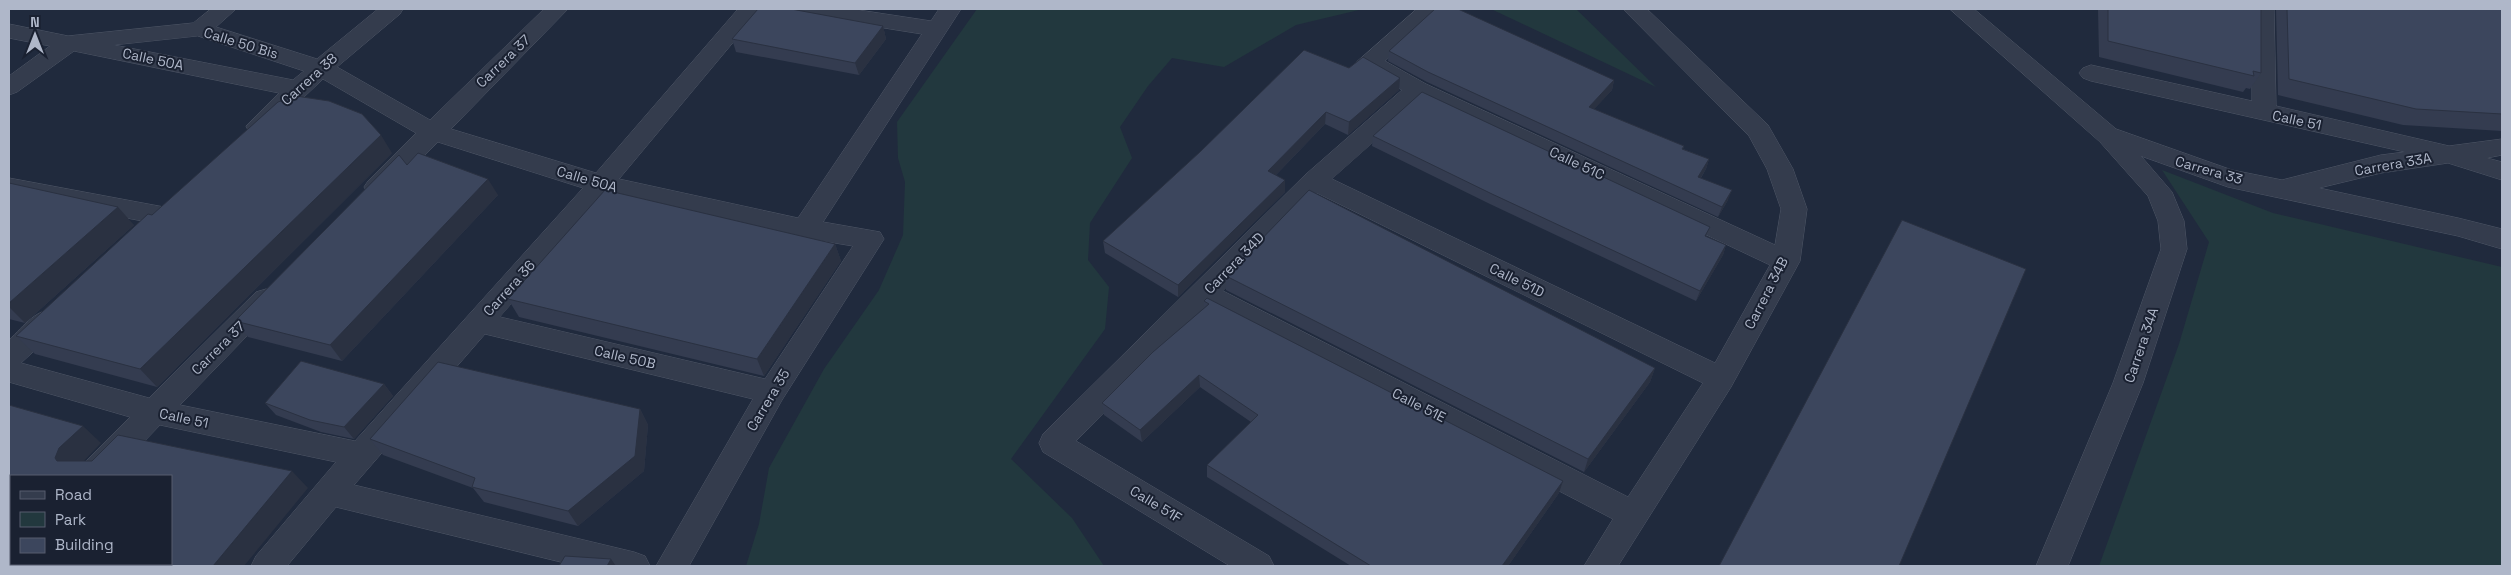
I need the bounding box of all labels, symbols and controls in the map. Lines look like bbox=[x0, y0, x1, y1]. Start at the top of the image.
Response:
north arrow bbox=[10, 10, 60, 60]
text: N bbox=[30, 13, 40, 31]
street label: Calle 50 Bis bbox=[202, 23, 280, 63]
street label: Carrera 37 bbox=[472, 31, 534, 91]
street label: Calle 50A bbox=[121, 44, 185, 74]
street label: Carrera 38 bbox=[277, 49, 341, 109]
street label: Calle 51 bbox=[2271, 106, 2323, 134]
street label: Calle 51C bbox=[1547, 142, 1607, 184]
street label: Carrera 33A bbox=[2353, 148, 2433, 180]
street label: Carrera 33 bbox=[2173, 152, 2245, 188]
street label: Calle 50A bbox=[555, 162, 619, 196]
street label: Carrera 34D bbox=[1200, 228, 1268, 298]
street label: Carrera 34B bbox=[1740, 254, 1792, 332]
street label: Carrera 36 bbox=[479, 256, 539, 320]
street label: Calle 51D bbox=[1486, 259, 1548, 301]
street label: Carrera 34A bbox=[2120, 305, 2162, 385]
street label: Carrera 37 bbox=[187, 317, 249, 379]
street label: Calle 50B bbox=[593, 341, 657, 373]
street label: Carrera 35 bbox=[742, 366, 794, 434]
street label: Calle 51E bbox=[1389, 384, 1449, 426]
street label: Calle 51 bbox=[158, 404, 210, 432]
legend bbox=[10, 475, 172, 565]
street label: Calle 51F bbox=[1127, 482, 1186, 527]
text: Road bbox=[55, 485, 92, 504]
text: Park bbox=[55, 510, 86, 529]
text: Building bbox=[55, 535, 114, 554]

